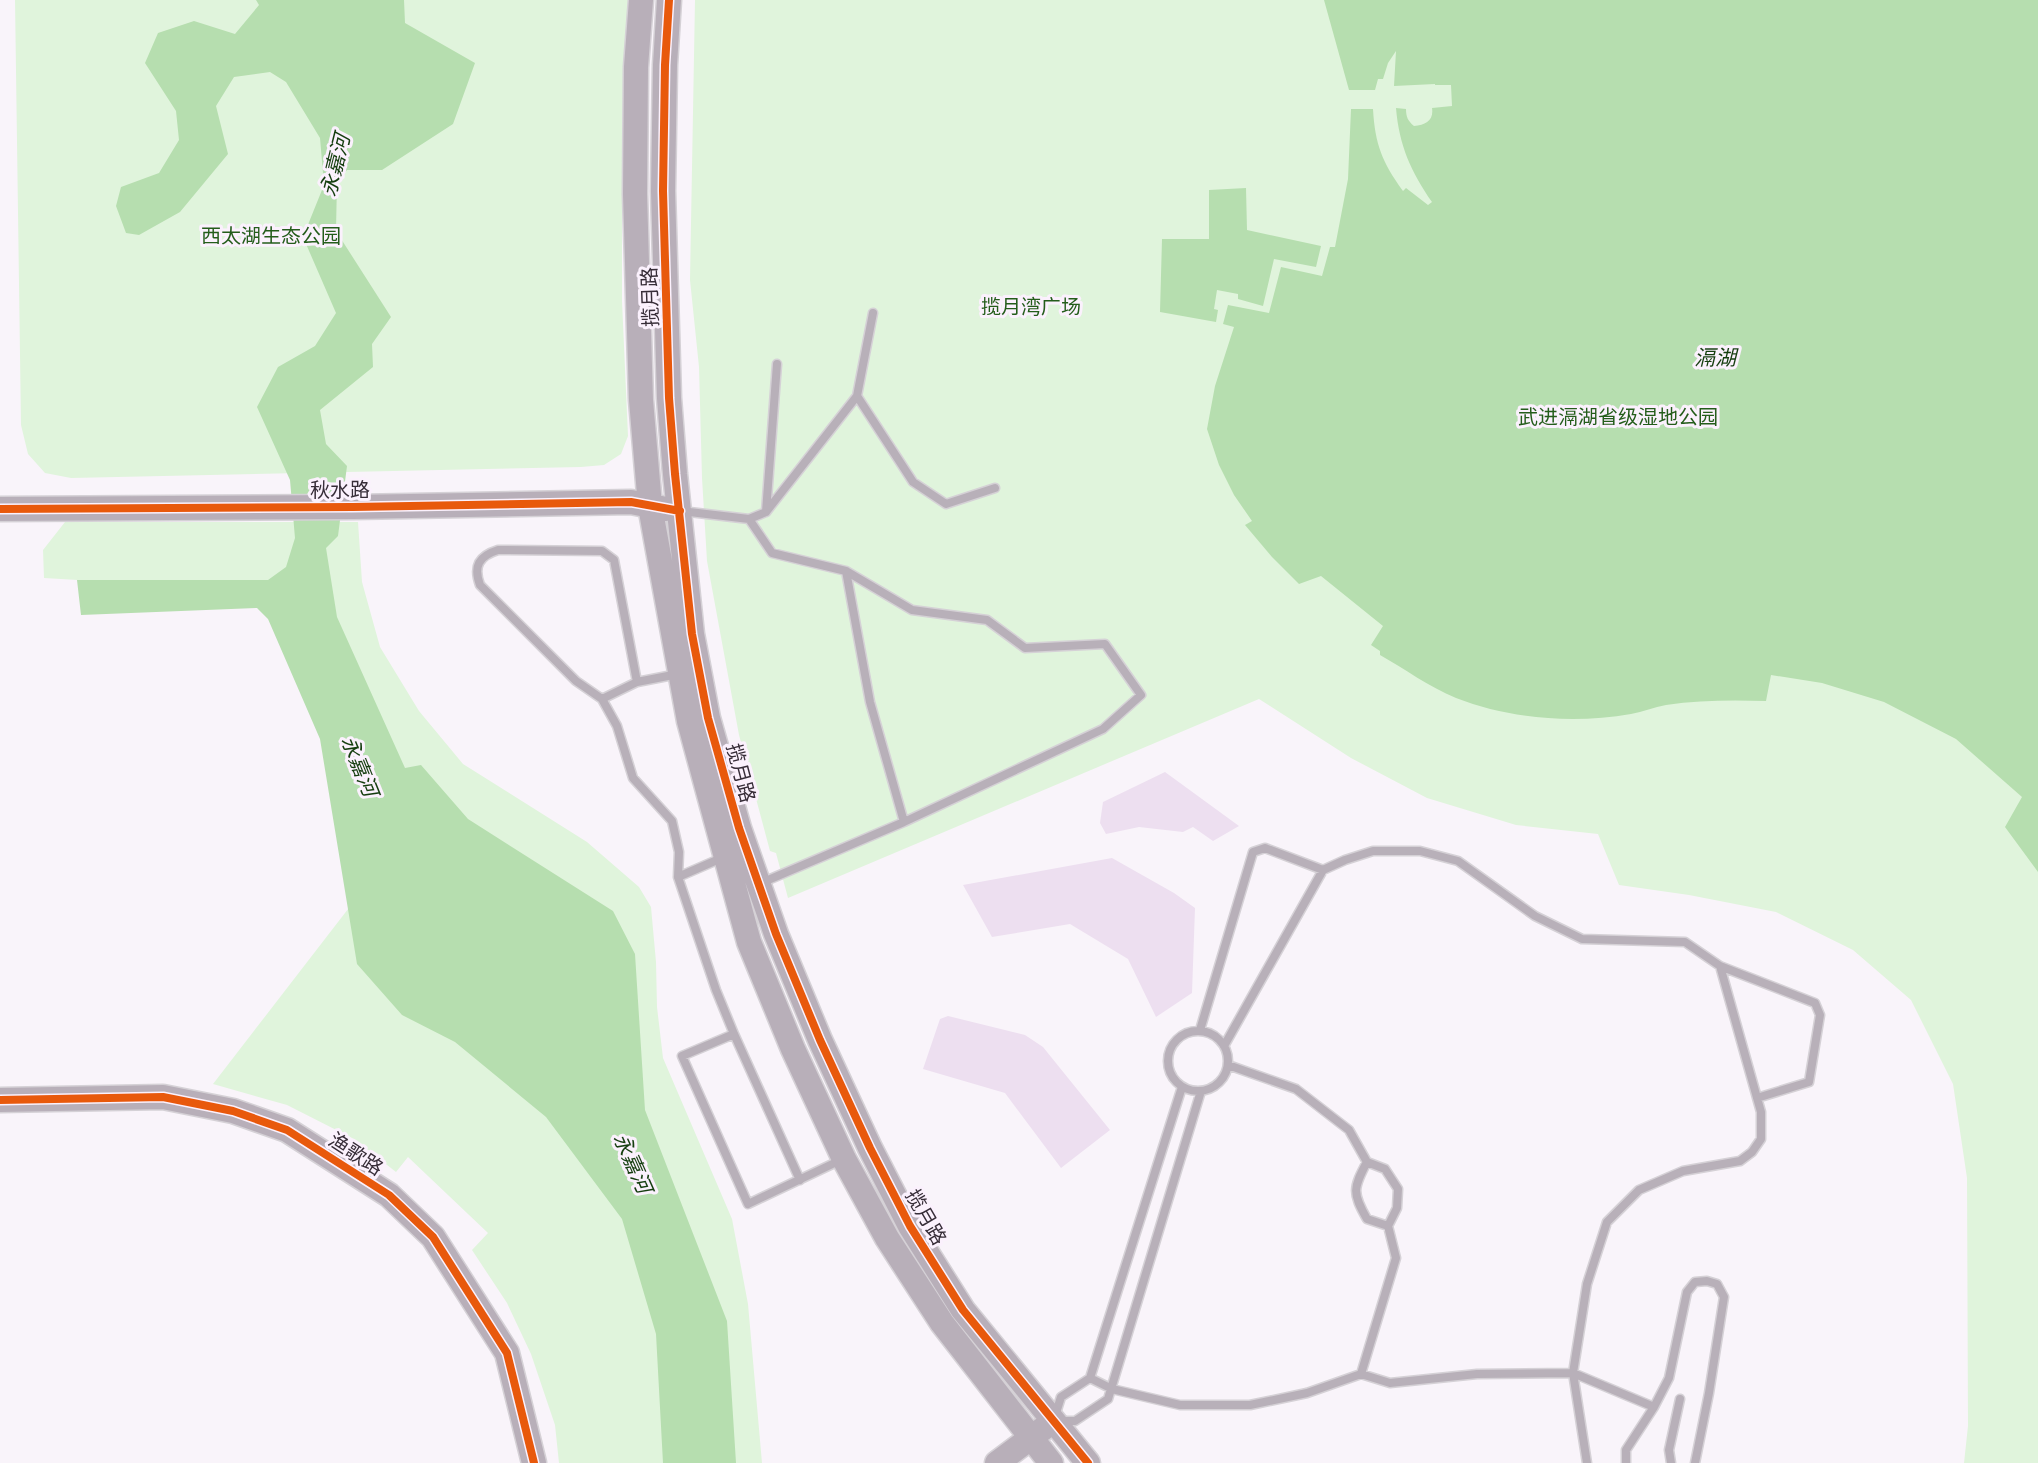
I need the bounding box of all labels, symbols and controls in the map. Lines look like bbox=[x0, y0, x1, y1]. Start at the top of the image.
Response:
water label: 永嘉河 bbox=[314, 127, 357, 199]
park label: 西太湖生态公园 bbox=[201, 223, 341, 249]
street label: 揽月路 bbox=[636, 267, 664, 327]
park label: 揽月湾广场 bbox=[981, 294, 1081, 320]
water label: 滆湖 bbox=[1694, 344, 1739, 371]
park label: 武进滆湖省级湿地公园 bbox=[1518, 404, 1718, 430]
street label: 秋水路 bbox=[310, 477, 370, 503]
water label: 永嘉河 bbox=[336, 732, 386, 804]
street label: 揽月路 bbox=[721, 741, 761, 805]
street label: 渔歌路 bbox=[324, 1127, 388, 1181]
water label: 永嘉河 bbox=[608, 1129, 660, 1201]
street label: 揽月路 bbox=[900, 1185, 952, 1249]

